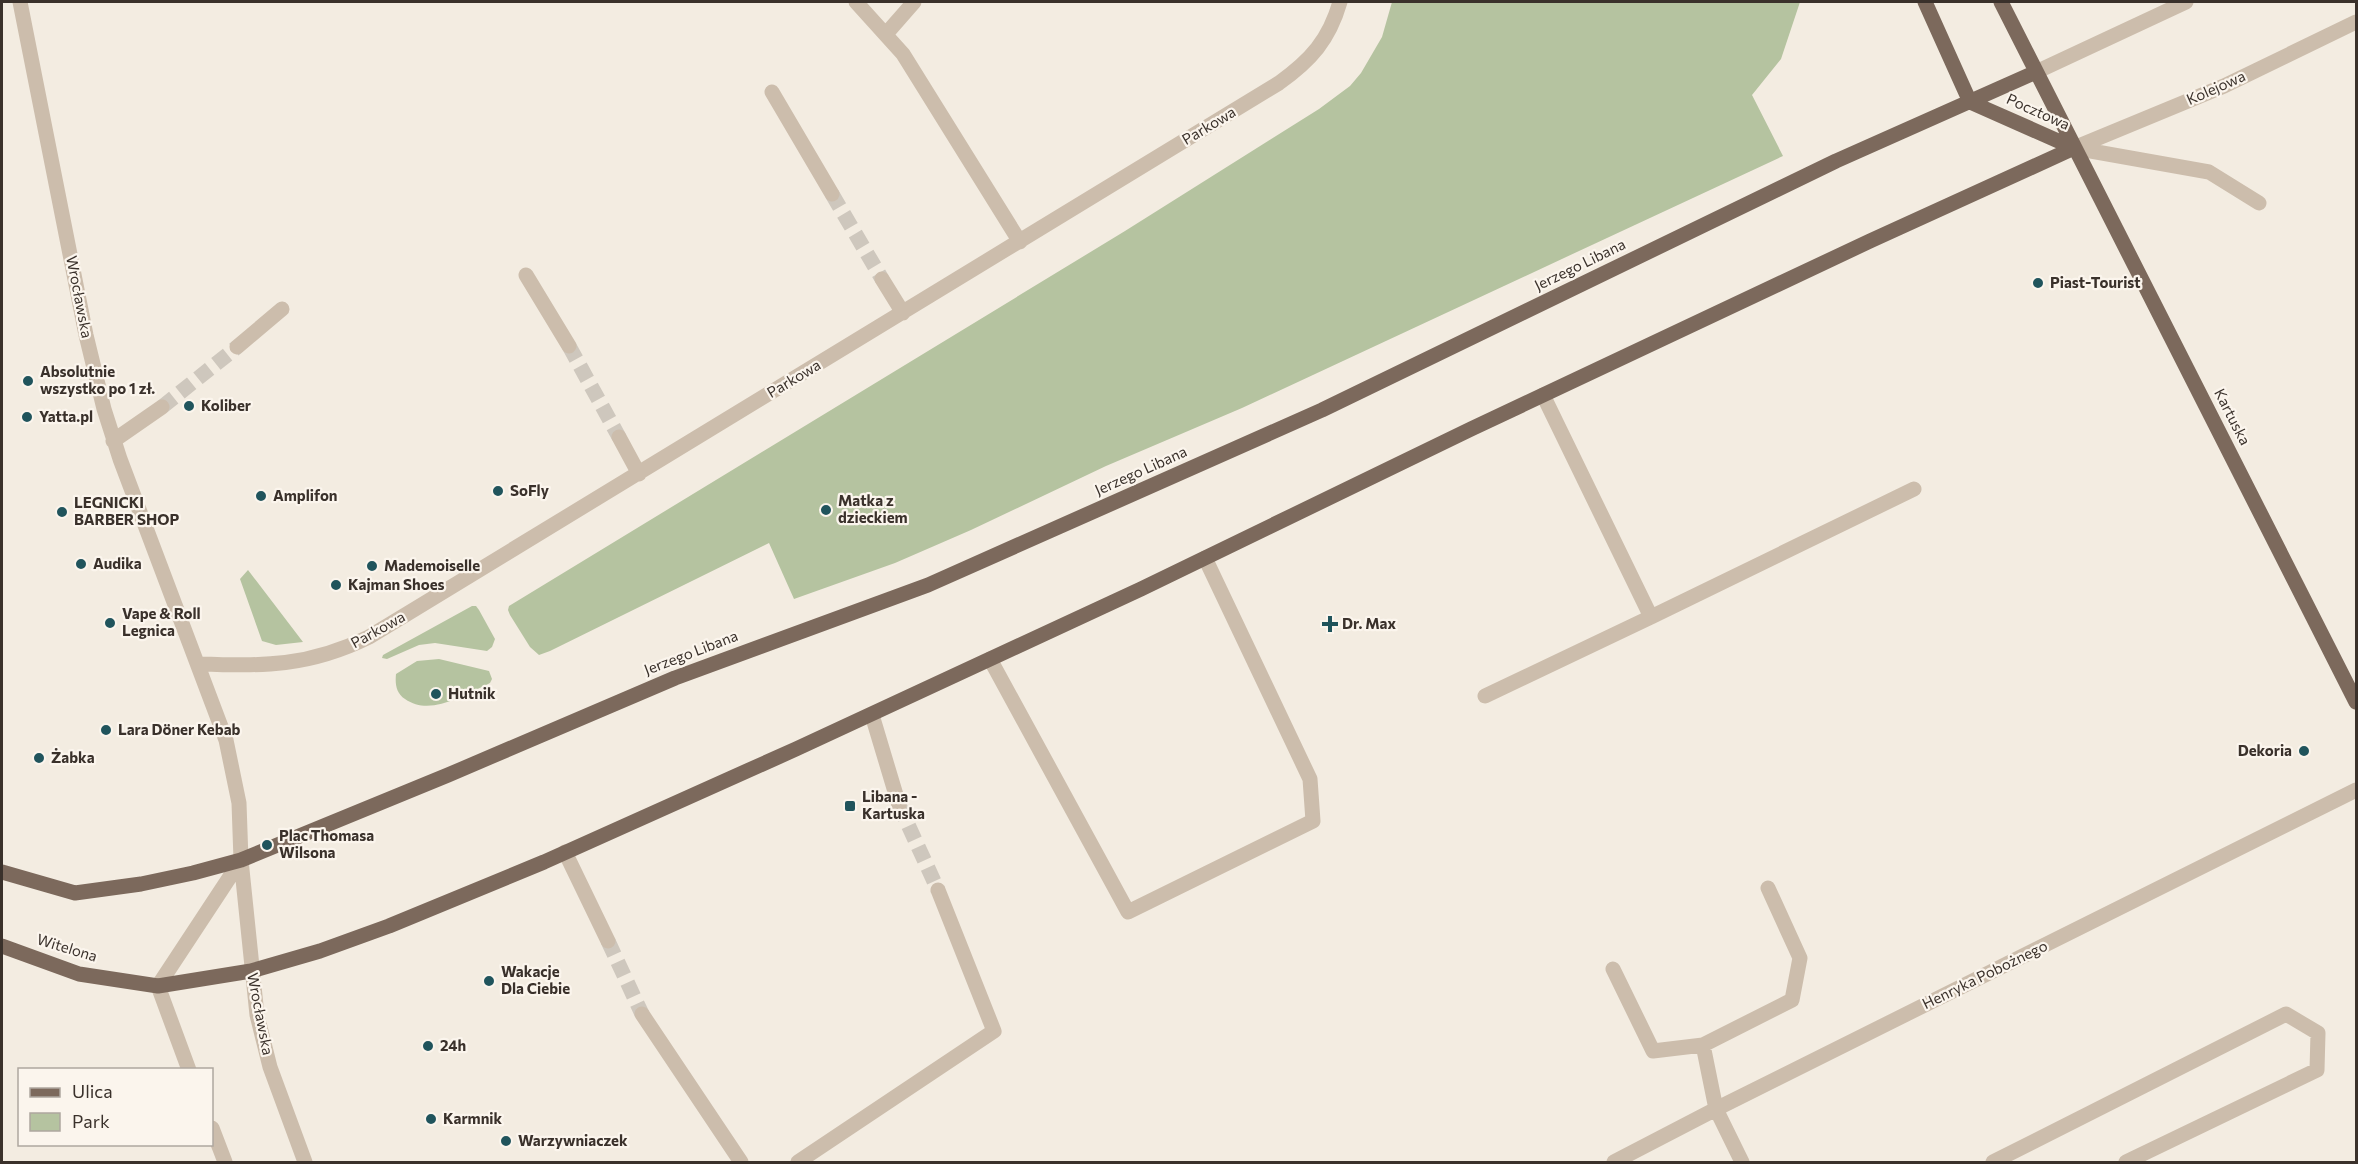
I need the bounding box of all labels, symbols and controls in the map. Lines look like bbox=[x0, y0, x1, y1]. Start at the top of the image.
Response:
street label: Kolejowa bbox=[2183, 66, 2248, 108]
street label: Pocztowa bbox=[2004, 89, 2073, 133]
street label: Parkowa bbox=[1178, 102, 1239, 148]
street label: Jerzego Libana bbox=[1531, 234, 1628, 294]
street label: Wrocławska bbox=[63, 254, 97, 340]
place label: Piast-Tourist bbox=[2050, 273, 2141, 291]
marker: Piast-Tourist bbox=[2031, 276, 2045, 290]
street label: Parkowa bbox=[763, 355, 824, 401]
place label: Absolutnie wszystko po 1 zł. bbox=[40, 362, 155, 397]
marker: Absolutnie wszystko po 1 zł. bbox=[21, 374, 35, 388]
street label: Kartuska bbox=[2211, 385, 2255, 448]
place label: Koliber bbox=[201, 396, 251, 414]
marker: Koliber bbox=[182, 399, 196, 413]
place label: Yatta.pl bbox=[39, 407, 93, 425]
marker: Yatta.pl bbox=[20, 410, 34, 424]
street label: Jerzego Libana bbox=[1092, 442, 1189, 498]
place label: SoFly bbox=[510, 481, 550, 499]
marker: SoFly bbox=[491, 484, 505, 498]
place label: Amplifon bbox=[273, 486, 338, 504]
marker: Amplifon bbox=[254, 489, 268, 503]
place label: Matka z dzieckiem bbox=[838, 491, 908, 526]
place label: LEGNICKI BARBER SHOP bbox=[74, 493, 180, 528]
marker: Matka z dzieckiem bbox=[819, 503, 833, 517]
marker: LEGNICKI BARBER SHOP bbox=[55, 505, 69, 519]
place label: Audika bbox=[93, 554, 142, 572]
place label: Mademoiselle bbox=[384, 556, 480, 574]
marker: Audika bbox=[74, 557, 88, 571]
marker: Mademoiselle bbox=[365, 559, 379, 573]
place label: Kajman Shoes bbox=[348, 575, 445, 593]
marker: Kajman Shoes bbox=[329, 578, 343, 592]
place label: Vape & Roll Legnica bbox=[122, 604, 201, 639]
street label: Parkowa bbox=[347, 607, 408, 651]
place label: Dr. Max bbox=[1342, 614, 1396, 632]
marker: Vape & Roll Legnica bbox=[103, 616, 117, 630]
marker: Dr. Max bbox=[1323, 617, 1337, 631]
street label: Jerzego Libana bbox=[641, 626, 740, 678]
place label: Hutnik bbox=[448, 684, 496, 702]
marker: Hutnik bbox=[429, 687, 443, 701]
place label: Lara Döner Kebab bbox=[118, 720, 241, 738]
marker: Lara Döner Kebab bbox=[99, 723, 113, 737]
place label: Dekoria bbox=[2238, 741, 2292, 759]
marker: Dekoria bbox=[2297, 744, 2311, 758]
place label: Żabka bbox=[51, 748, 95, 766]
marker: Żabka bbox=[32, 751, 46, 765]
place label: Libana - Kartuska bbox=[862, 787, 925, 822]
marker: Libana - Kartuska bbox=[843, 799, 857, 813]
place label: Plac Thomasa Wilsona bbox=[279, 826, 374, 861]
marker: Plac Thomasa Wilsona bbox=[260, 838, 274, 852]
street label: Witelona bbox=[35, 929, 100, 965]
street label: Henryka Pobożnego bbox=[1919, 936, 2050, 1012]
place label: Wakacje Dla Ciebie bbox=[501, 962, 570, 997]
street label: Wrocławska bbox=[244, 971, 278, 1057]
marker: Wakacje Dla Ciebie bbox=[482, 974, 496, 988]
place label: 24h bbox=[440, 1036, 466, 1054]
marker: 24h bbox=[421, 1039, 435, 1053]
legend bbox=[18, 1068, 213, 1146]
text: Ulica bbox=[72, 1080, 113, 1102]
place label: Karmnik bbox=[443, 1109, 503, 1127]
text: Park bbox=[72, 1110, 110, 1132]
marker: Karmnik bbox=[424, 1112, 438, 1126]
place label: Warzywniaczek bbox=[518, 1131, 628, 1149]
marker: Warzywniaczek bbox=[499, 1134, 513, 1148]

